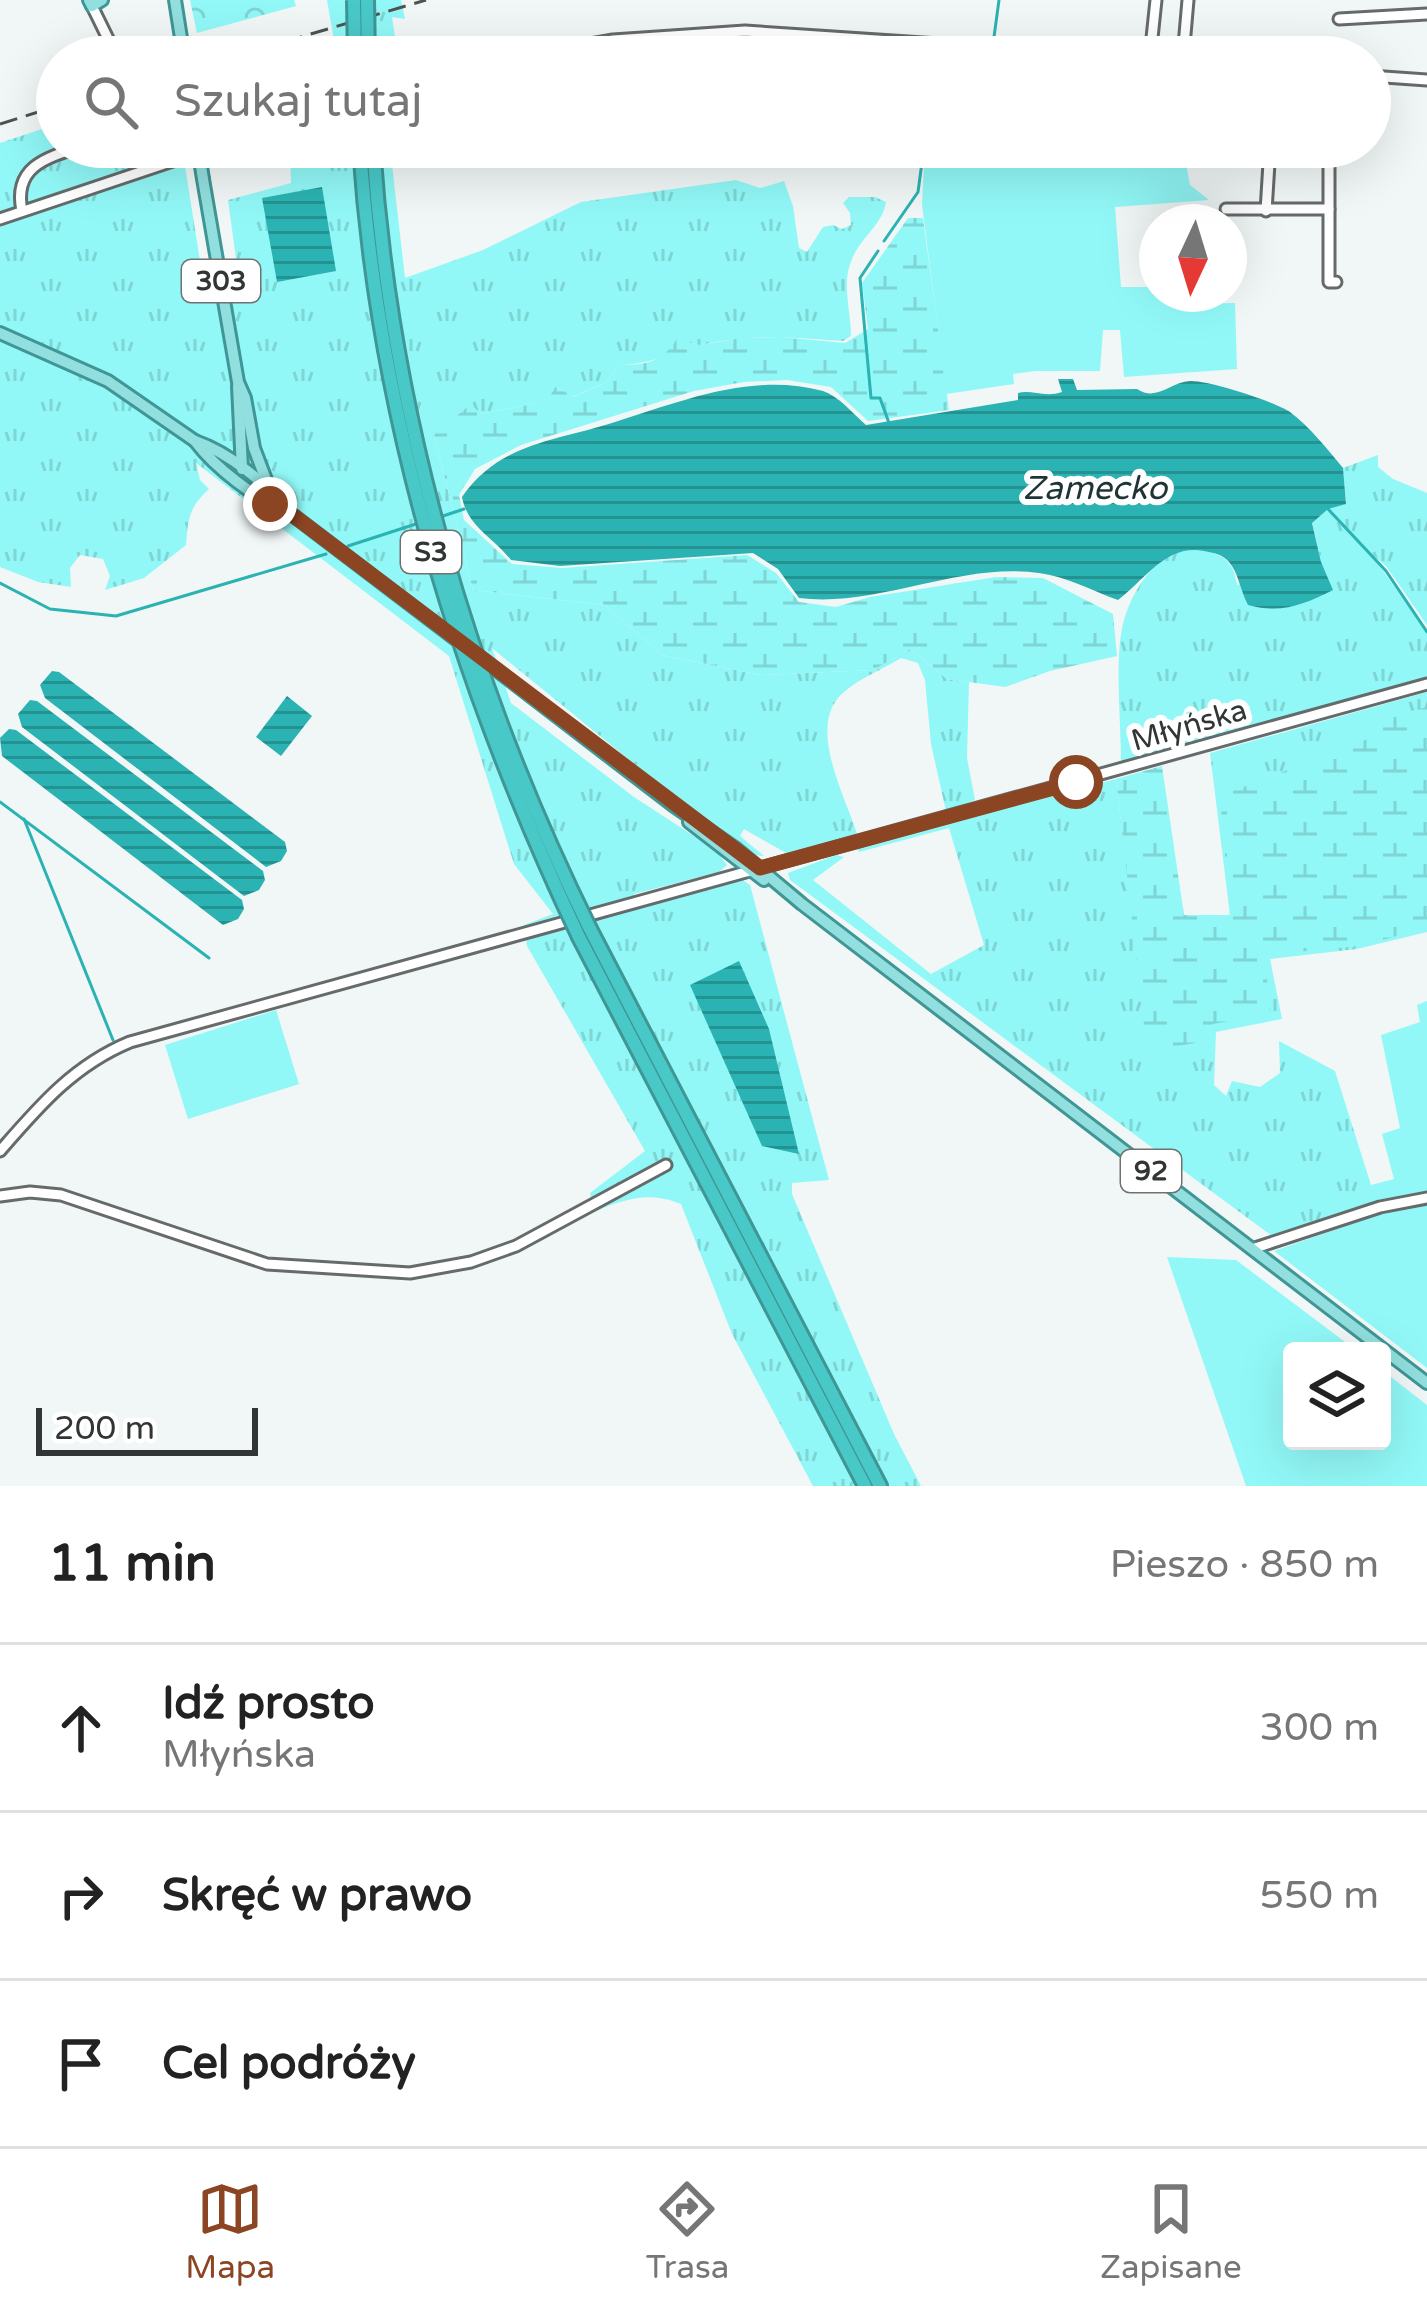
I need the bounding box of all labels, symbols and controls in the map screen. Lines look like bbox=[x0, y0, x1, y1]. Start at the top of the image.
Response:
search box bbox=[36, 36, 1391, 168]
icon: search bbox=[78, 69, 144, 135]
text: Szukaj tutaj bbox=[174, 75, 423, 129]
north arrow bbox=[1139, 204, 1247, 312]
road number: 303 bbox=[182, 260, 260, 302]
water label: Zamecko bbox=[1023, 469, 1169, 508]
route end bbox=[243, 477, 297, 531]
road number: S3 bbox=[401, 531, 461, 573]
street label: Młyńska bbox=[1127, 691, 1251, 760]
route start bbox=[1049, 755, 1103, 809]
road number: 92 bbox=[1121, 1150, 1181, 1192]
map controls bbox=[1283, 1342, 1391, 1450]
button: layers bbox=[1283, 1342, 1391, 1450]
scale bar bbox=[36, 1402, 258, 1455]
text: 200 m bbox=[54, 1409, 155, 1448]
text: 11 min bbox=[48, 1533, 216, 1595]
text: Pieszo · 850 m bbox=[1110, 1541, 1379, 1588]
text: Idź prosto bbox=[162, 1677, 375, 1731]
icon: ahead bbox=[48, 1695, 114, 1761]
text: 300 m bbox=[1260, 1704, 1379, 1751]
text: Młyńska bbox=[162, 1731, 316, 1778]
icon: right bbox=[48, 1863, 114, 1929]
text: Skręć w prawo bbox=[162, 1869, 472, 1923]
text: 550 m bbox=[1260, 1872, 1379, 1919]
icon: arrive bbox=[48, 2031, 114, 2097]
text: Cel podróży bbox=[162, 2037, 416, 2091]
tab: Mapa bbox=[185, 2176, 275, 2287]
tab: Trasa bbox=[646, 2176, 729, 2287]
tab: Zapisane bbox=[1100, 2176, 1242, 2287]

